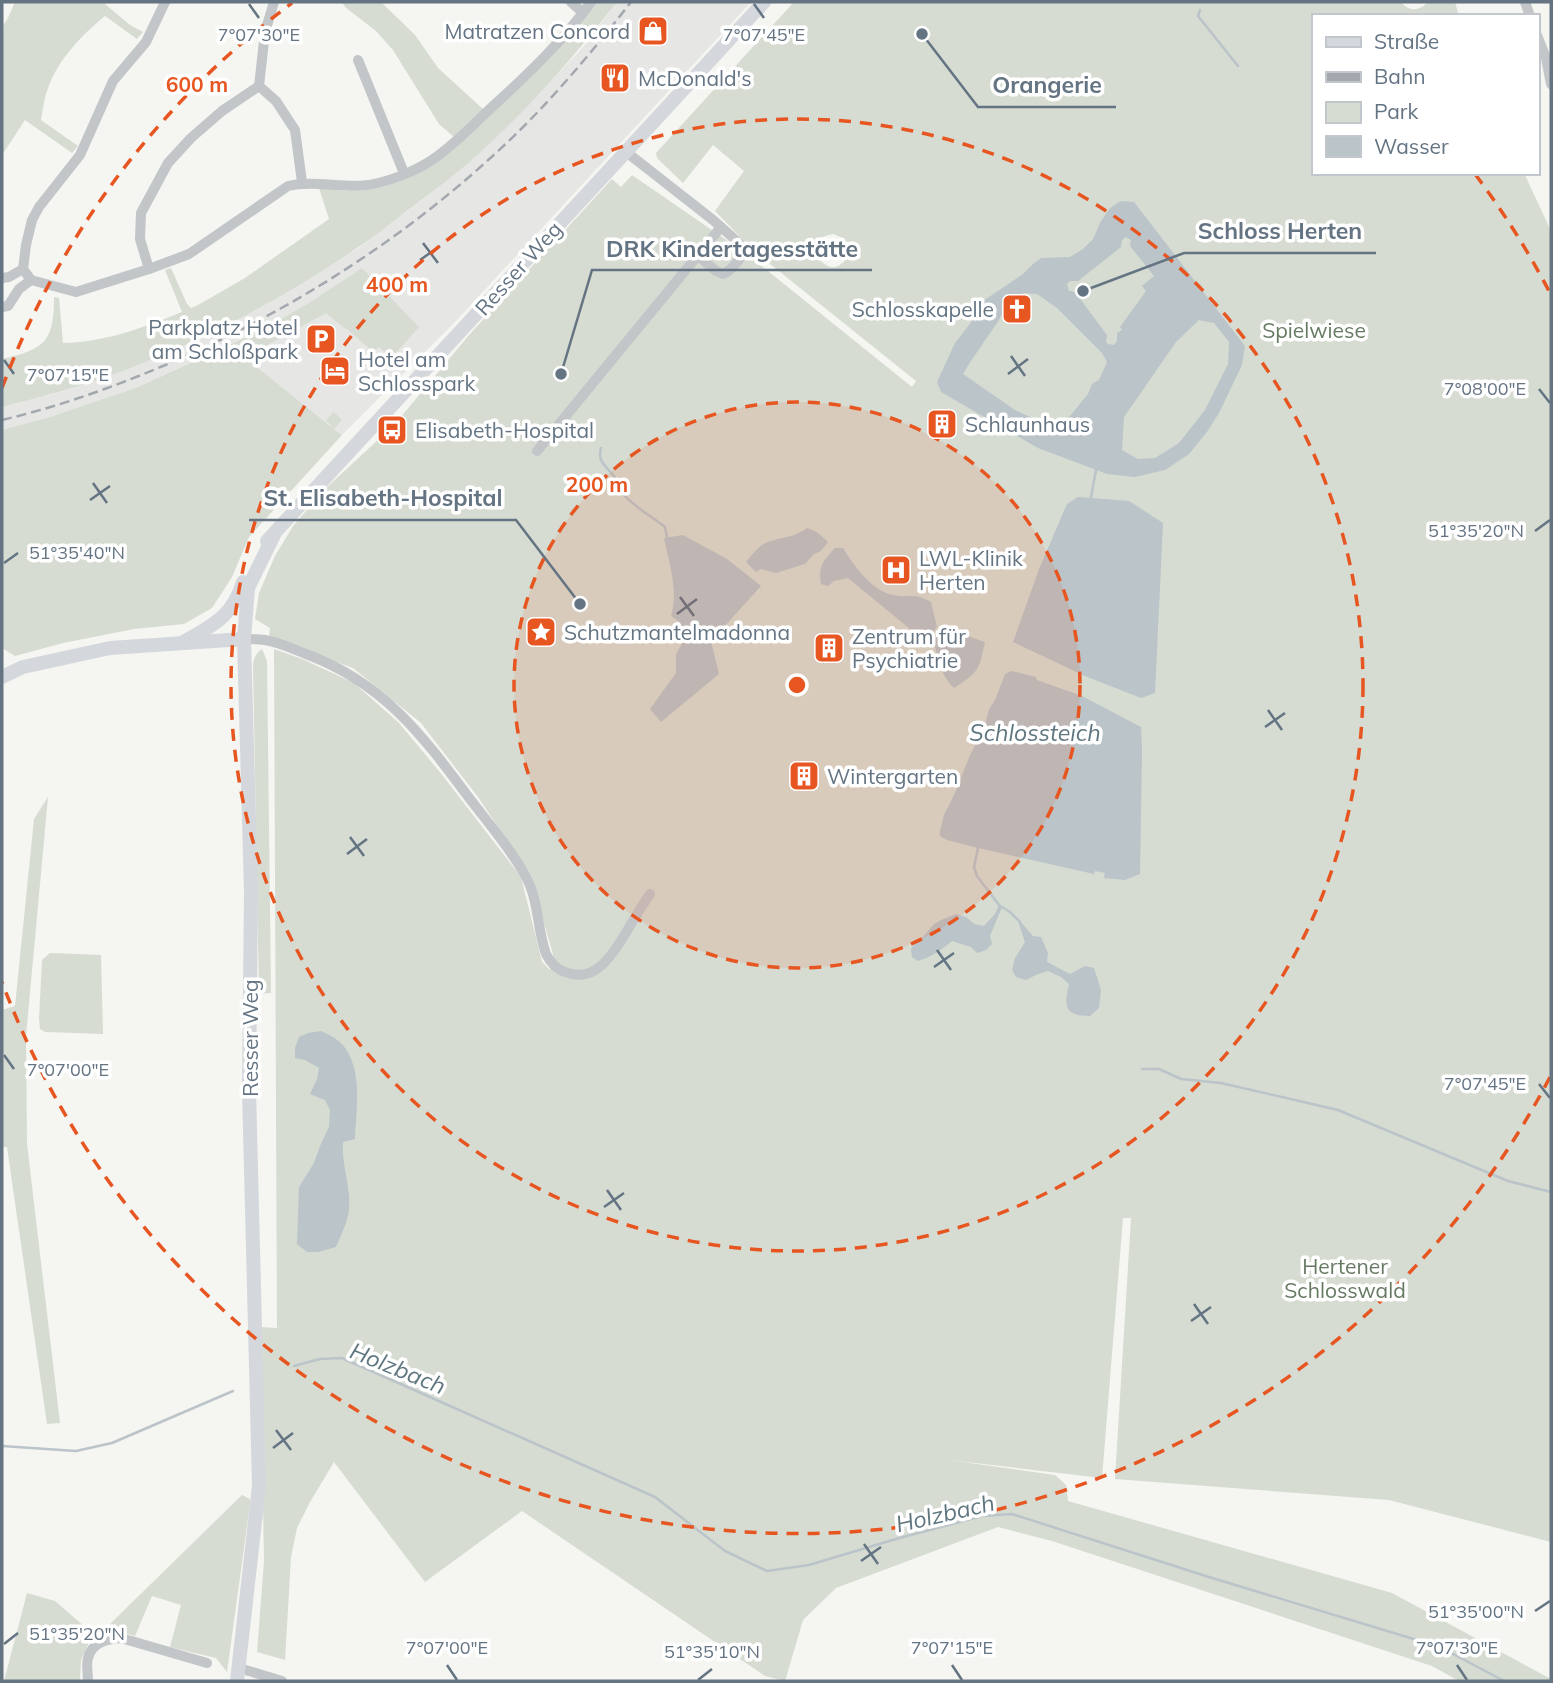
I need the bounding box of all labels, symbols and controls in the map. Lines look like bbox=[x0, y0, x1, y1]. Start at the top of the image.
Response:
shop icon: Matratzen Concord bbox=[636, 14, 670, 48]
legend bbox=[1312, 14, 1539, 175]
place label: Matratzen Concord bbox=[444, 18, 630, 44]
text: 7°07'30"E bbox=[218, 23, 300, 46]
text: 7°07'45"E bbox=[723, 23, 805, 46]
text: Straße bbox=[1374, 28, 1439, 54]
restaurant icon: McDonald's bbox=[598, 61, 632, 95]
callout: Orangerie bbox=[978, 63, 1116, 107]
text: Bahn bbox=[1374, 63, 1426, 89]
place label: McDonald's bbox=[638, 65, 752, 91]
text: Orangerie bbox=[992, 70, 1102, 99]
text: 600 m bbox=[166, 71, 228, 97]
text: Park bbox=[1374, 98, 1418, 124]
text: Wasser bbox=[1374, 133, 1449, 159]
callout: Schloss Herten bbox=[1184, 209, 1376, 253]
street label: Resser Weg bbox=[469, 216, 567, 320]
text: Schloss Herten bbox=[1198, 216, 1362, 245]
callout: DRK Kindertagesstätte bbox=[592, 226, 872, 270]
text: DRK Kindertagesstätte bbox=[606, 234, 858, 263]
text: 400 m bbox=[366, 271, 428, 297]
church icon: Schlosskapelle bbox=[1000, 292, 1034, 326]
place label: Schlosskapelle bbox=[852, 296, 994, 322]
place label: Parkplatz Hotel am Schloßpark bbox=[148, 314, 298, 364]
park label: Spielwiese bbox=[1262, 317, 1366, 343]
parking icon: Parkplatz Hotel am Schloßpark bbox=[304, 322, 338, 356]
place label: Hotel am Schlosspark bbox=[358, 346, 475, 396]
hotel icon: Hotel am Schlosspark bbox=[318, 354, 352, 388]
text: 7°07'15"E bbox=[27, 363, 109, 386]
text: 7°08'00"E bbox=[1444, 377, 1526, 400]
building icon: Schlaunhaus bbox=[925, 407, 959, 441]
place label: Schlaunhaus bbox=[965, 411, 1090, 437]
bus stop icon: Elisabeth-Hospital bbox=[375, 413, 409, 447]
place label: Elisabeth-Hospital bbox=[415, 417, 594, 443]
text: 200 m bbox=[566, 471, 628, 497]
callout: St. Elisabeth-Hospital bbox=[249, 476, 516, 520]
text: St. Elisabeth-Hospital bbox=[264, 483, 503, 512]
text: 51°35'20"N bbox=[1428, 519, 1524, 542]
text: 51°35'40"N bbox=[29, 541, 125, 564]
place label: LWL-Klinik Herten bbox=[919, 545, 1023, 595]
hospital icon: LWL-Klinik Herten bbox=[879, 553, 913, 587]
place icon: Schutzmantelmadonna bbox=[524, 615, 558, 649]
place label: Schutzmantelmadonna bbox=[564, 619, 790, 645]
place label: Zentrum für Psychiatrie bbox=[852, 623, 966, 673]
building icon: Zentrum für Psychiatrie bbox=[812, 631, 846, 665]
centre of rings bbox=[785, 673, 809, 697]
water label: Schlossteich bbox=[969, 718, 1101, 747]
building icon: Wintergarten bbox=[787, 759, 821, 793]
place label: Wintergarten bbox=[827, 763, 958, 789]
street label: Resser Weg bbox=[237, 979, 263, 1097]
text: 7°07'00"E bbox=[27, 1058, 109, 1081]
text: 7°07'45"E bbox=[1444, 1072, 1526, 1095]
park label: Hertener Schlosswald bbox=[1284, 1253, 1406, 1303]
water label: Holzbach bbox=[346, 1336, 450, 1400]
water label: Holzbach bbox=[893, 1488, 997, 1538]
text: 51°35'00"N bbox=[1428, 1600, 1524, 1623]
text: 51°35'20"N bbox=[29, 1622, 125, 1645]
text: 7°07'00"E bbox=[406, 1636, 488, 1659]
text: 7°07'15"E bbox=[911, 1636, 993, 1659]
text: 7°07'30"E bbox=[1416, 1636, 1498, 1659]
text: 51°35'10"N bbox=[664, 1640, 760, 1663]

